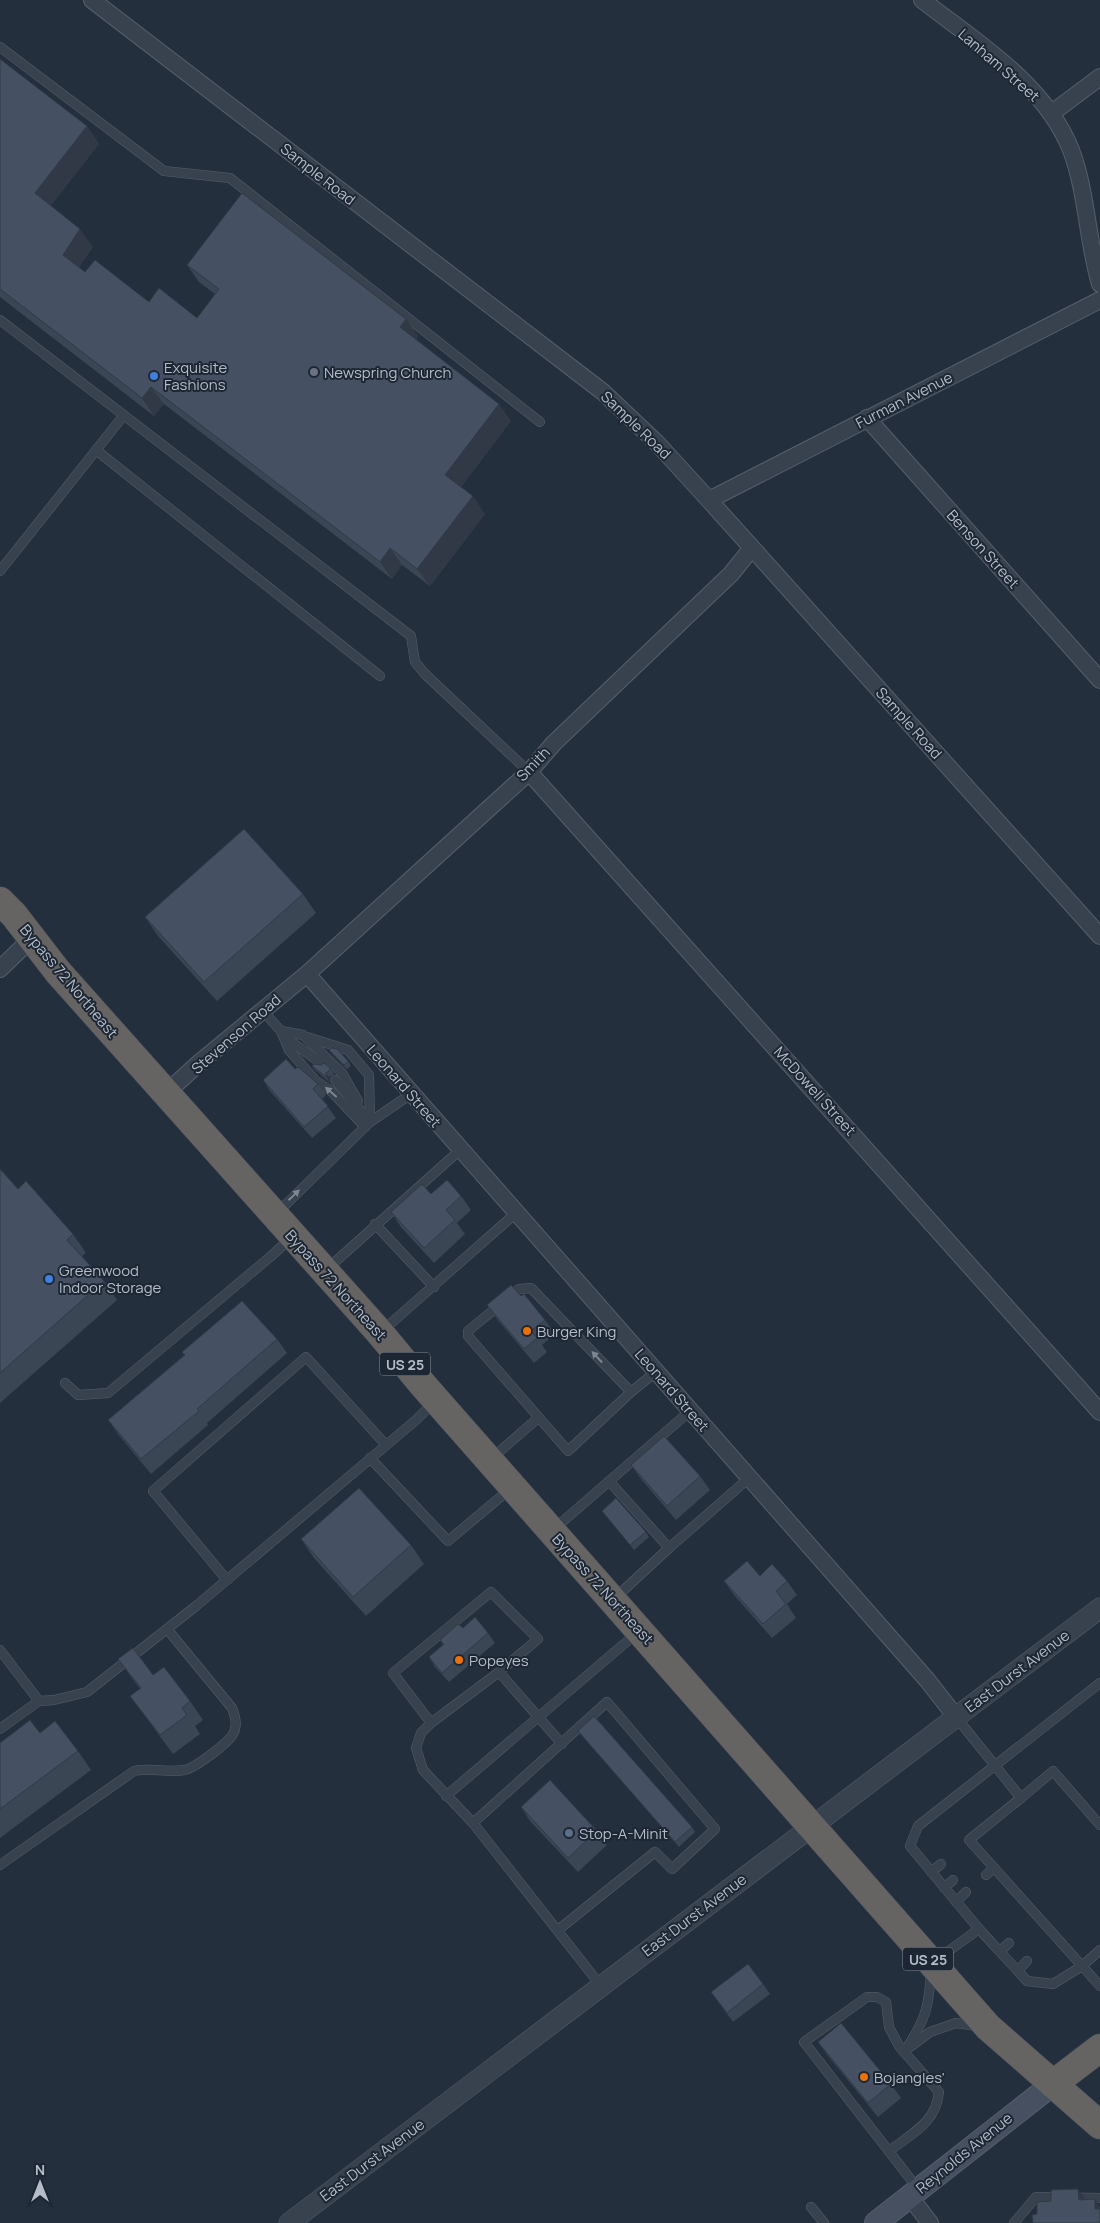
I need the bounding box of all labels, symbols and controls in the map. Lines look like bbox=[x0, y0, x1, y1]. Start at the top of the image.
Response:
street label: Lanham Street bbox=[954, 24, 1044, 106]
street label: Sample Road bbox=[276, 138, 360, 210]
place label: Exquisite Fashions bbox=[164, 357, 228, 395]
place label: Newspring Church bbox=[324, 362, 452, 383]
marker: Newspring Church bbox=[308, 366, 320, 378]
street label: Furman Avenue bbox=[852, 366, 956, 433]
marker: Exquisite Fashions bbox=[148, 370, 160, 382]
street label: Sample Road bbox=[596, 386, 676, 464]
street label: Benson Street bbox=[942, 505, 1024, 593]
street label: Sample Road bbox=[871, 683, 947, 763]
street label: Smith bbox=[511, 742, 555, 786]
street label: Bypass 72 Northeast bbox=[15, 920, 123, 1042]
street label: Stevenson Road bbox=[187, 989, 285, 1079]
street label: Leonard Street bbox=[362, 1040, 446, 1132]
street label: McDowell Street bbox=[769, 1042, 861, 1140]
one-way arrow bbox=[324, 1087, 337, 1098]
one-way arrow bbox=[288, 1189, 300, 1201]
street label: Bypass 72 Northeast bbox=[281, 1225, 391, 1345]
place label: Greenwood Indoor Storage bbox=[59, 1260, 162, 1298]
marker: Greenwood Indoor Storage bbox=[43, 1273, 55, 1285]
place label: Burger King bbox=[537, 1321, 616, 1342]
marker: Burger King bbox=[521, 1325, 533, 1337]
street label: Leonard Street bbox=[630, 1344, 714, 1436]
one-way arrow bbox=[591, 1351, 603, 1363]
road number: US 25 bbox=[380, 1352, 430, 1376]
street label: Bypass 72 Northeast bbox=[548, 1529, 658, 1649]
street label: East Durst Avenue bbox=[960, 1625, 1074, 1717]
place label: Popeyes bbox=[469, 1650, 529, 1671]
marker: Popeyes bbox=[453, 1654, 465, 1666]
place label: Stop-A-Minit bbox=[579, 1823, 668, 1844]
marker: Stop-A-Minit bbox=[563, 1827, 575, 1839]
street label: East Durst Avenue bbox=[637, 1869, 751, 1961]
road number: US 25 bbox=[903, 1948, 953, 1970]
place label: Bojangles' bbox=[874, 2067, 945, 2088]
marker: Bojangles' bbox=[858, 2071, 870, 2083]
street label: Reynolds Avenue bbox=[911, 2107, 1017, 2198]
street label: East Durst Avenue bbox=[315, 2114, 429, 2206]
north arrow bbox=[15, 2158, 65, 2208]
text: N bbox=[35, 2160, 45, 2179]

